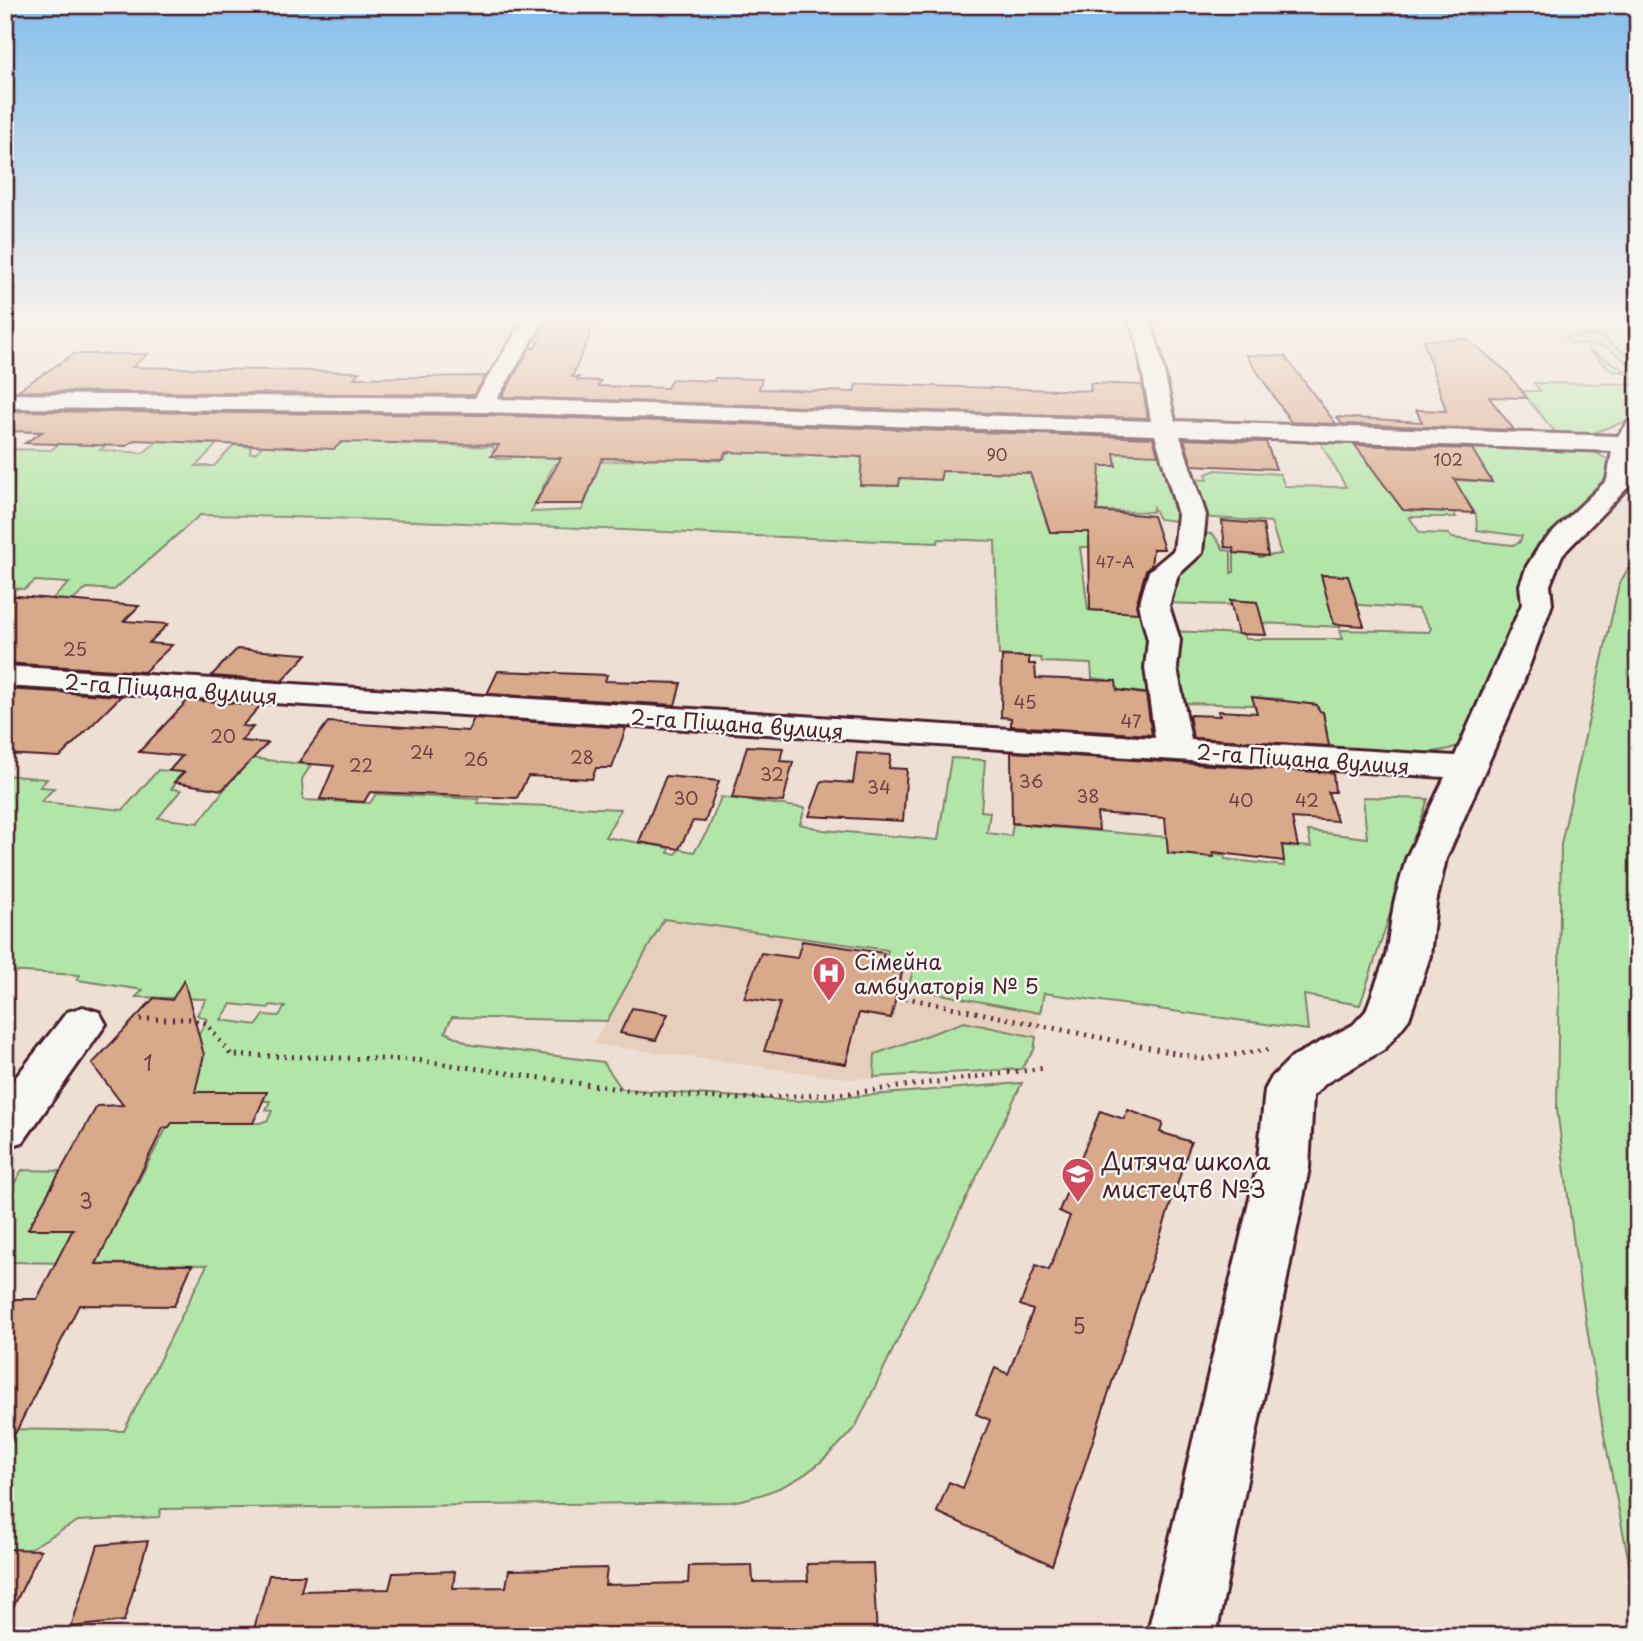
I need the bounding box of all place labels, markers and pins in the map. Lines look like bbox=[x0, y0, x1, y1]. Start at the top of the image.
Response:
place label: Сімейна амбулаторія № 5 bbox=[854, 945, 1039, 1001]
hospital icon: Сімейна амбулаторія № 5 bbox=[810, 954, 848, 1003]
place label: Дитяча школа мистецтв №3 bbox=[1101, 1142, 1270, 1206]
school or university icon: Дитяча школа мистецтв №3 bbox=[1059, 1155, 1097, 1204]

